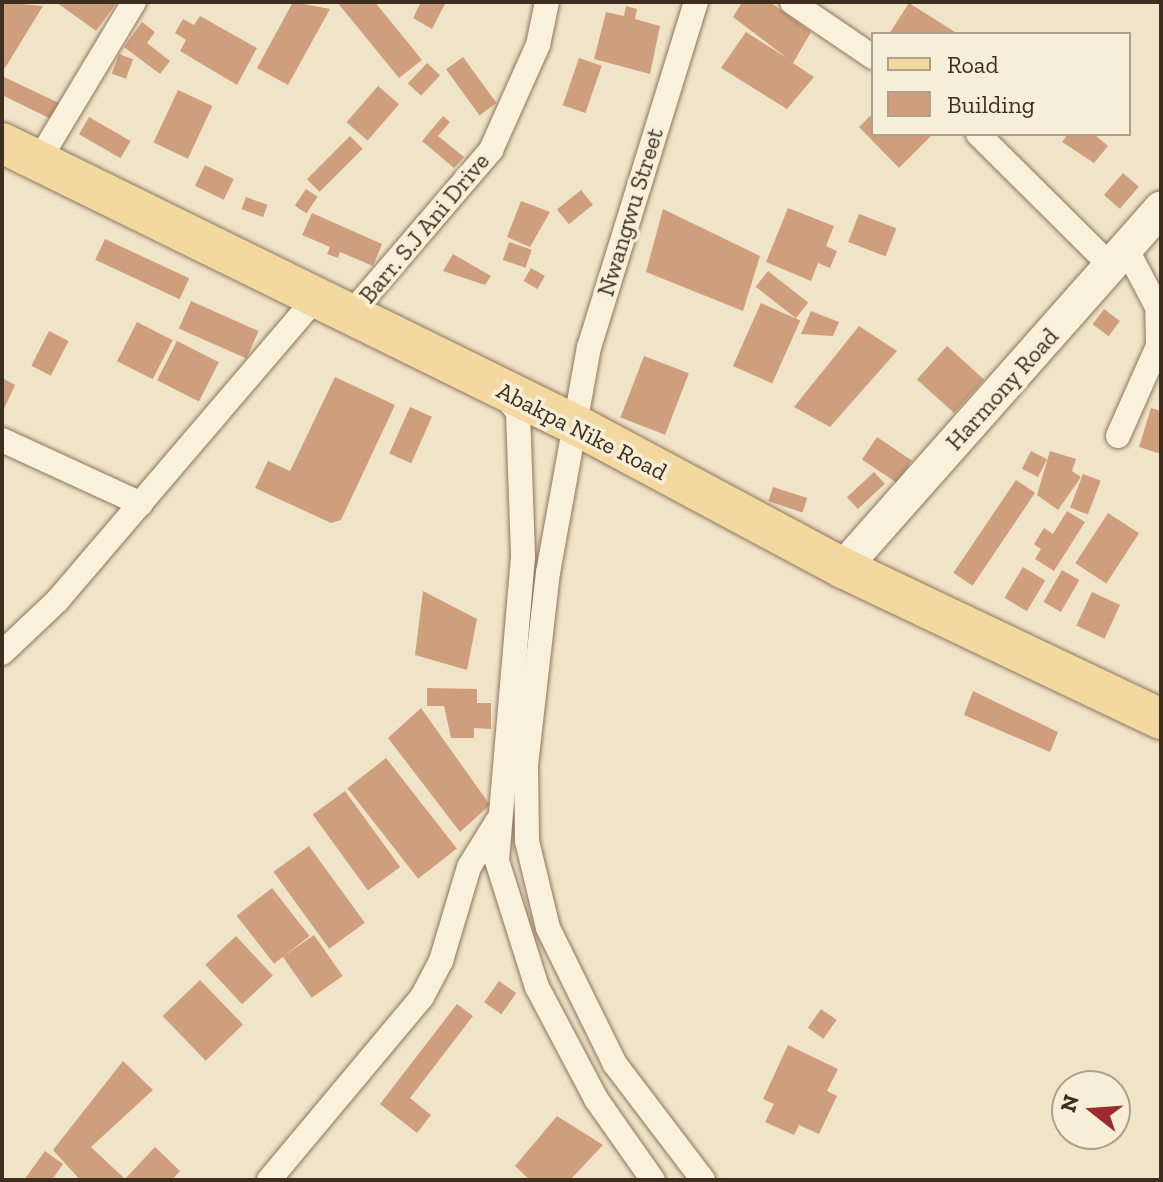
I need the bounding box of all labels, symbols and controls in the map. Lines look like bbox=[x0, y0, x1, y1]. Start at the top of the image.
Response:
legend bbox=[871, 32, 1131, 136]
text: Road bbox=[947, 50, 999, 79]
text: Building bbox=[947, 90, 1035, 119]
street label: Nwangwu Street bbox=[591, 124, 669, 300]
street label: Barr. S.J Ani Drive bbox=[353, 147, 495, 309]
street label: Harmony Road bbox=[939, 322, 1065, 456]
street label: Abakpa Nike Road bbox=[492, 376, 672, 486]
north arrow bbox=[1051, 1070, 1131, 1150]
text: N bbox=[1054, 1091, 1085, 1115]

